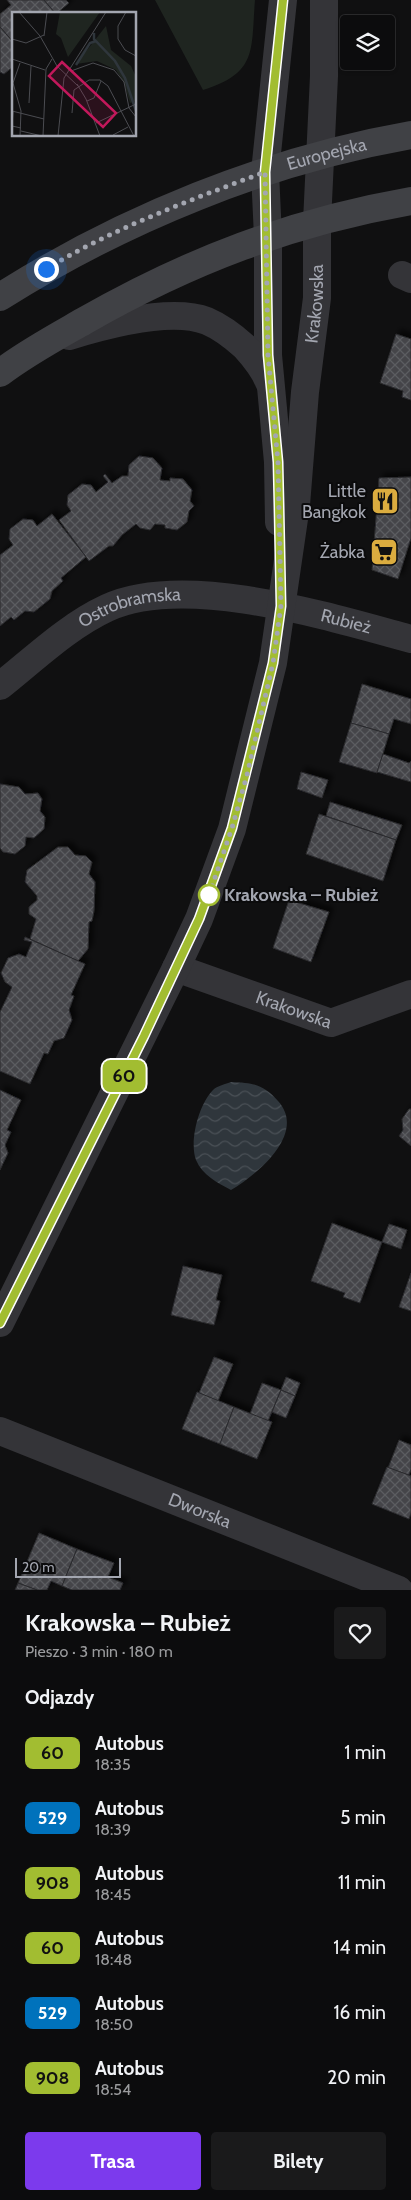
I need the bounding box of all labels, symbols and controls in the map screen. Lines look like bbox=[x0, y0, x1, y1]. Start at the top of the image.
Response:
inset map bbox=[12, 12, 136, 136]
map controls bbox=[340, 15, 395, 70]
button: layers bbox=[340, 15, 395, 70]
street label: Europejska bbox=[284, 133, 369, 175]
your location bbox=[34, 257, 59, 282]
street label: Krakowska bbox=[300, 264, 328, 345]
place label: Little Bangkok bbox=[302, 480, 367, 523]
restaurant icon: Little Bangkok bbox=[370, 486, 400, 516]
supermarket icon: Żabka bbox=[369, 537, 399, 567]
place label: Żabka bbox=[320, 541, 365, 563]
street label: Ostrobramska bbox=[74, 583, 181, 632]
street label: Rubież bbox=[318, 604, 374, 639]
marker: Krakowska – Rubież bbox=[198, 884, 220, 906]
place label: Krakowska – Rubież bbox=[224, 884, 379, 906]
street label: Krakowska bbox=[253, 986, 335, 1034]
line badge: 60 bbox=[102, 1060, 146, 1092]
text: 60 bbox=[113, 1065, 135, 1087]
street label: Dworska bbox=[165, 1488, 235, 1533]
scale bar bbox=[15, 1555, 121, 1578]
text: 20 m bbox=[22, 1558, 55, 1576]
button: heart bbox=[334, 1607, 386, 1659]
text: Krakowska – Rubież bbox=[25, 1608, 231, 1637]
text: Pieszo · 3 min · 180 m bbox=[25, 1642, 173, 1661]
text: Odjazdy bbox=[25, 1686, 94, 1709]
text: Autobus bbox=[95, 1732, 164, 1755]
text: 1 min bbox=[344, 1741, 386, 1764]
text: 60 bbox=[41, 1742, 64, 1764]
text: 18:35 bbox=[95, 1755, 131, 1774]
text: Autobus bbox=[95, 1797, 164, 1820]
text: 5 min bbox=[340, 1806, 386, 1829]
text: 529 bbox=[38, 1807, 67, 1829]
text: 18:39 bbox=[95, 1820, 131, 1839]
text: Autobus bbox=[95, 1862, 164, 1885]
text: 11 min bbox=[338, 1871, 386, 1894]
text: 908 bbox=[36, 1872, 69, 1894]
text: 18:45 bbox=[95, 1885, 131, 1904]
text: Autobus bbox=[95, 1927, 164, 1950]
text: 14 min bbox=[333, 1936, 386, 1959]
text: 60 bbox=[41, 1937, 64, 1959]
text: 18:48 bbox=[95, 1950, 132, 1969]
text: Autobus bbox=[95, 1992, 164, 2015]
text: 16 min bbox=[333, 2001, 386, 2024]
text: 529 bbox=[38, 2002, 67, 2024]
text: 18:50 bbox=[95, 2015, 133, 2034]
text: Autobus bbox=[95, 2057, 164, 2080]
text: 20 min bbox=[327, 2066, 386, 2089]
text: 908 bbox=[36, 2067, 69, 2089]
text: 18:54 bbox=[95, 2080, 131, 2099]
button: Trasa bbox=[25, 2132, 201, 2190]
button: Bilety bbox=[211, 2132, 386, 2190]

